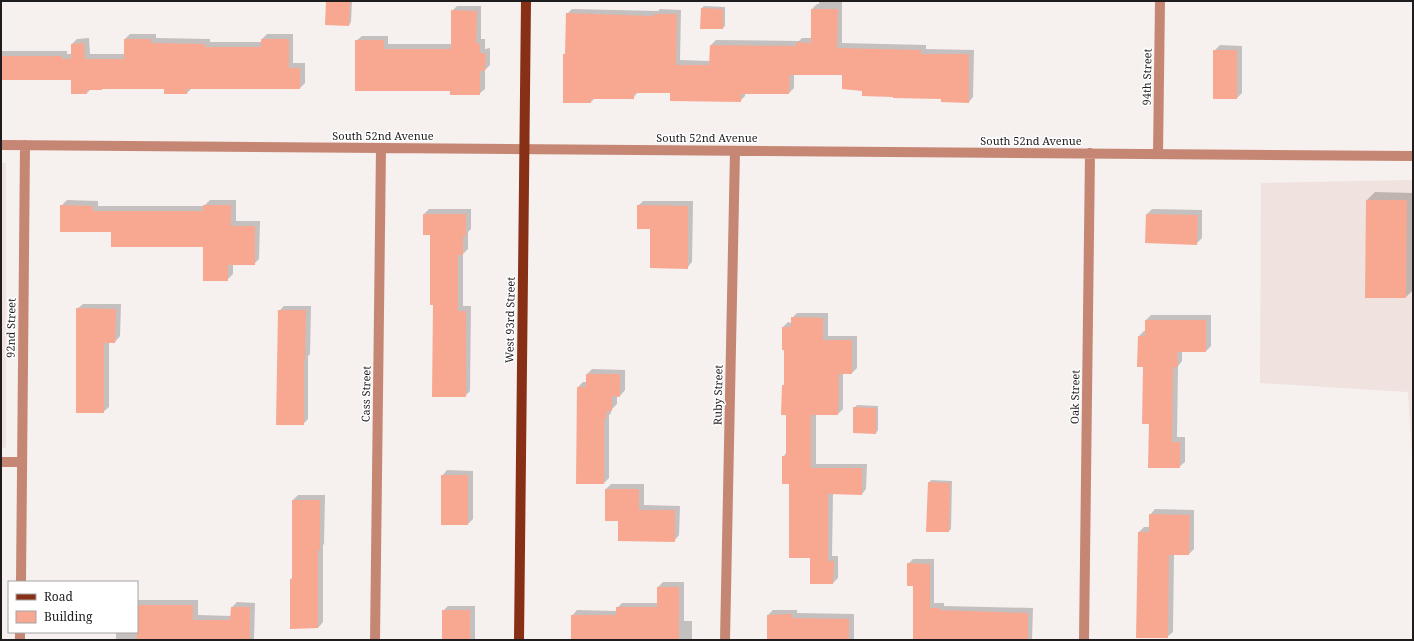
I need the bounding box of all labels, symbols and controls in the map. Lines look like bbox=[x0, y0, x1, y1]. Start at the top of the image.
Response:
street label: 94th Street bbox=[1139, 48, 1154, 105]
street label: South 52nd Avenue bbox=[332, 128, 434, 143]
street label: South 52nd Avenue bbox=[656, 130, 758, 145]
street label: South 52nd Avenue bbox=[980, 133, 1082, 148]
street label: West 93rd Street bbox=[501, 277, 518, 363]
street label: 92nd Street bbox=[2, 298, 19, 358]
street label: Ruby Street bbox=[709, 364, 726, 425]
street label: Cass Street bbox=[358, 366, 373, 422]
street label: Oak Street bbox=[1067, 370, 1082, 424]
legend bbox=[8, 581, 138, 633]
text: Road bbox=[44, 588, 74, 605]
text: Building bbox=[44, 608, 93, 625]

